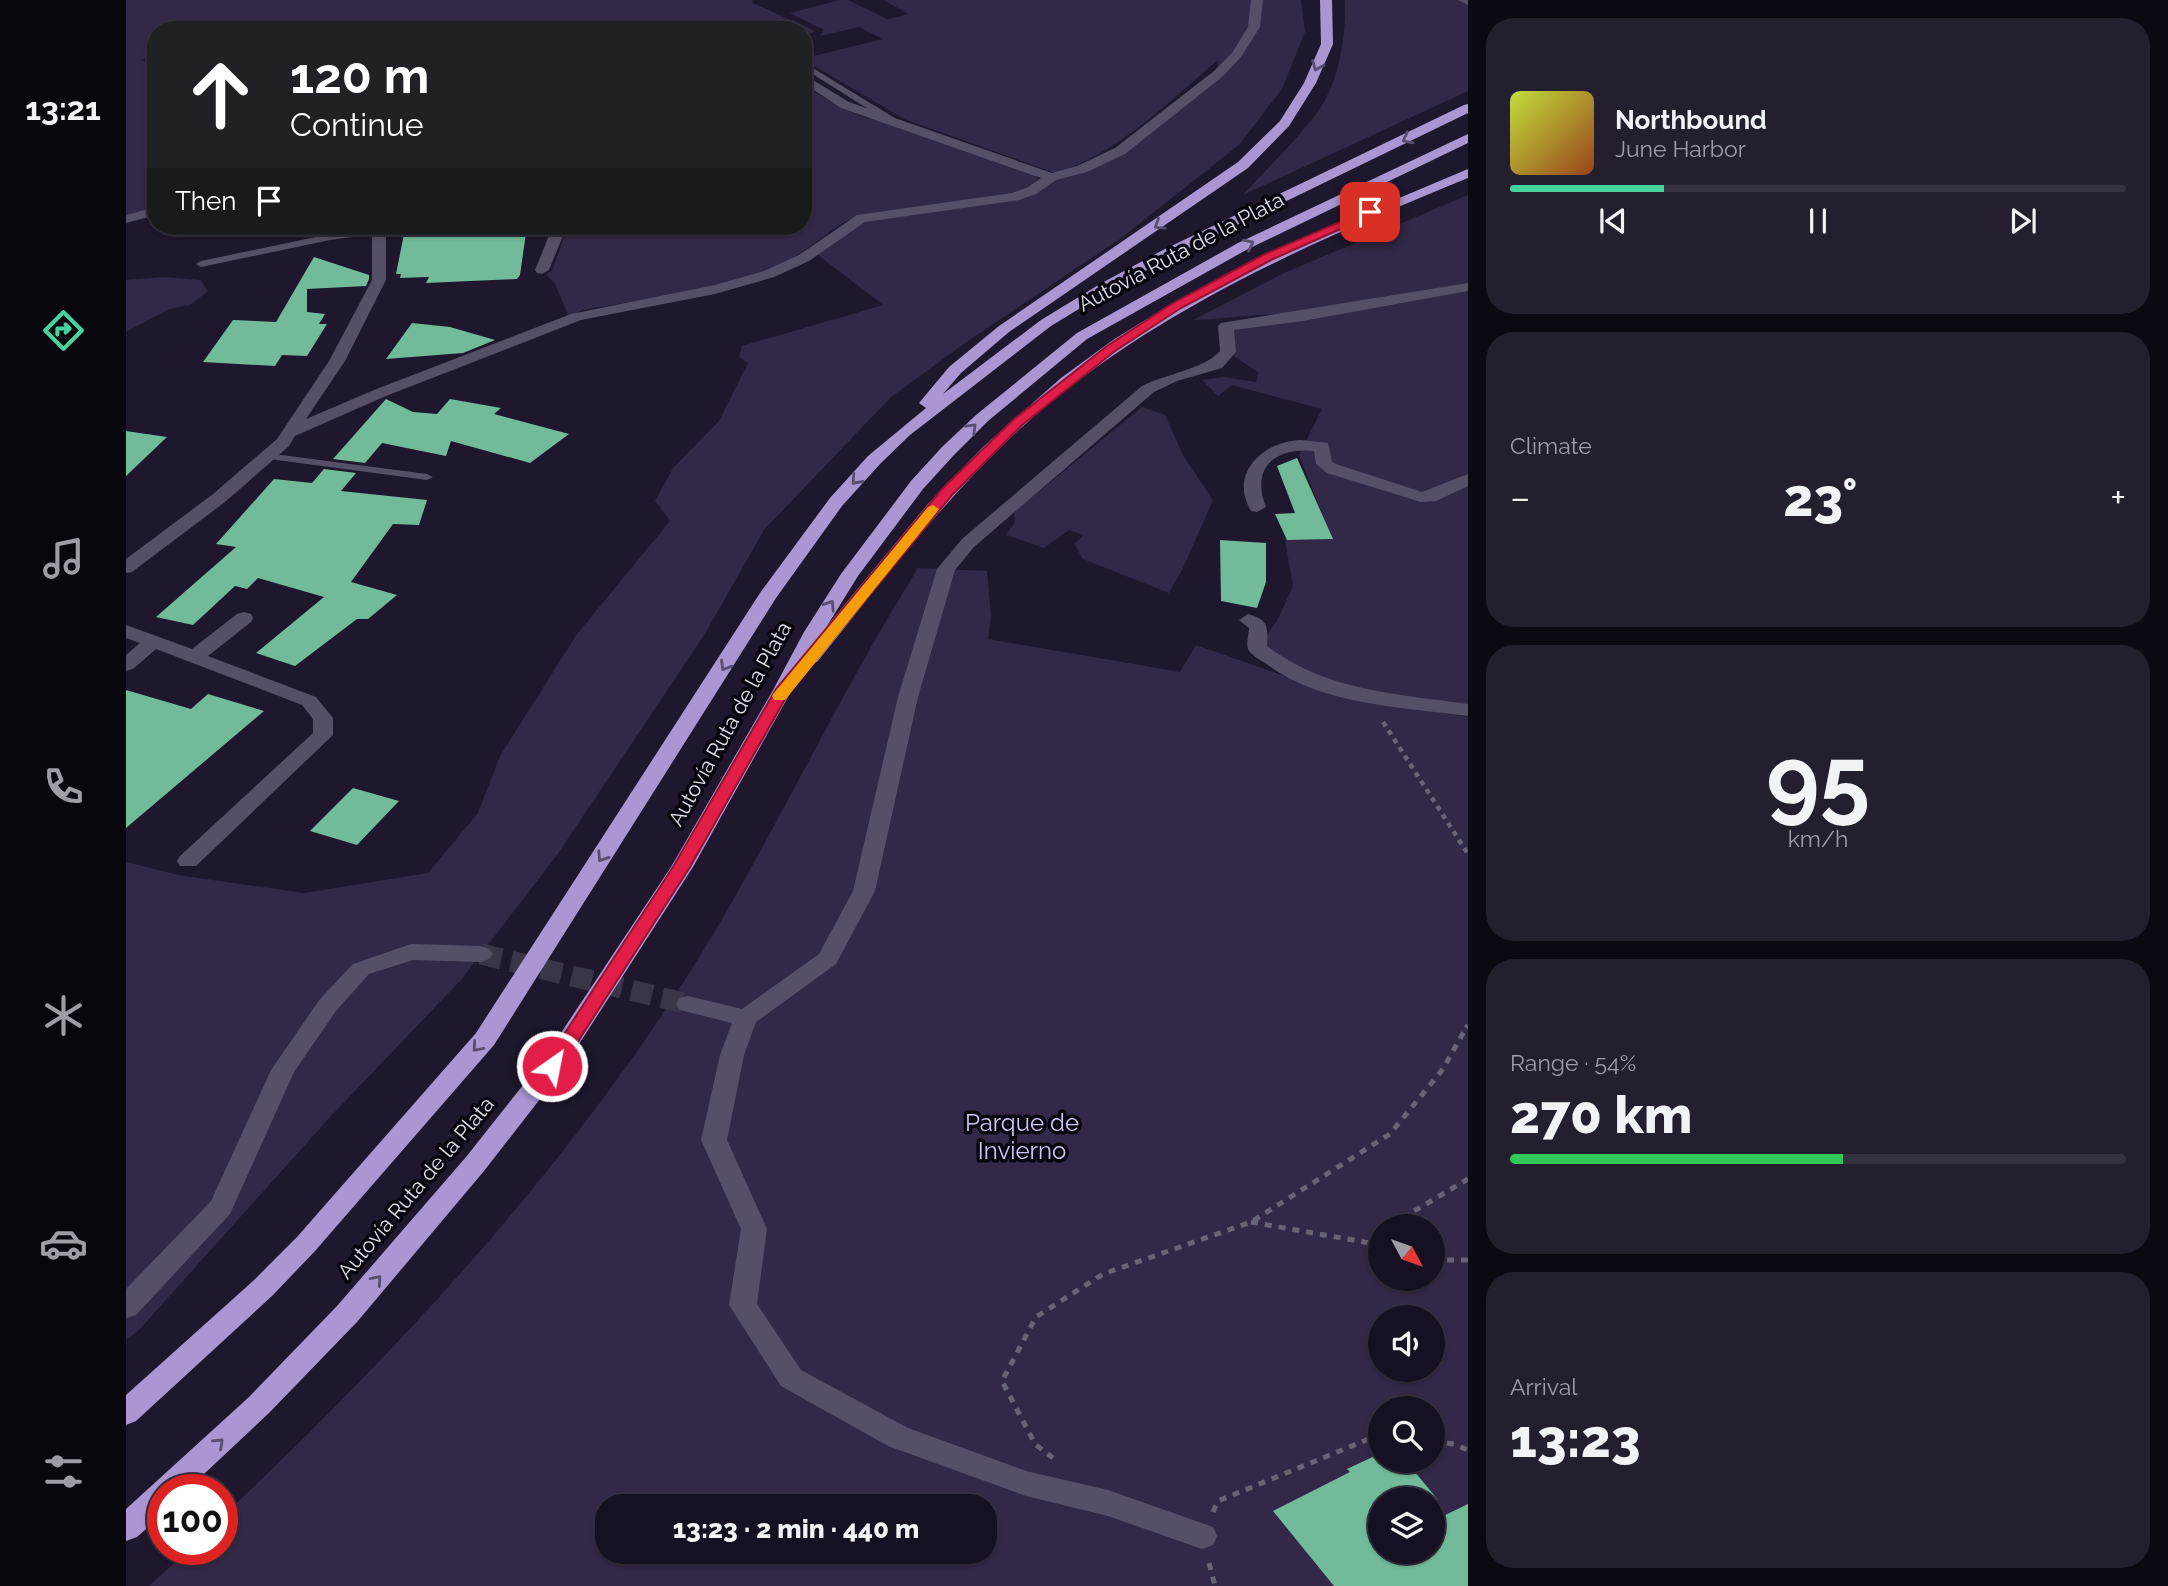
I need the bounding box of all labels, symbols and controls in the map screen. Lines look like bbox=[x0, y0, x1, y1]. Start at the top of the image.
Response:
text: 120 m bbox=[290, 47, 429, 104]
icon: ahead bbox=[175, 49, 266, 140]
one-way arrow bbox=[1311, 59, 1325, 72]
text: 13:21 bbox=[25, 90, 101, 127]
text: Northbound bbox=[1615, 105, 1767, 135]
text: Continue bbox=[290, 106, 424, 143]
one-way arrow bbox=[1402, 131, 1414, 145]
text: June Harbor bbox=[1615, 135, 1746, 162]
icon: arrive bbox=[250, 182, 288, 220]
pin bbox=[1340, 182, 1400, 242]
text: Then bbox=[175, 186, 236, 216]
street label: Autovía Ruta de la Plata bbox=[1073, 187, 1288, 317]
icon: arrive bbox=[1351, 193, 1389, 231]
icon: previous bbox=[1594, 202, 1632, 240]
icon: pause bbox=[1799, 202, 1837, 240]
icon: next bbox=[2004, 202, 2042, 240]
one-way arrow bbox=[1154, 216, 1167, 229]
one-way arrow bbox=[1242, 238, 1254, 252]
icon: directions bbox=[39, 306, 88, 355]
one-way arrow bbox=[964, 423, 977, 436]
text: Climate bbox=[1510, 432, 1592, 459]
text: 23° bbox=[1783, 467, 1857, 528]
one-way arrow bbox=[851, 472, 864, 485]
text: − bbox=[1510, 475, 1530, 520]
text: + bbox=[2110, 475, 2126, 520]
icon: music bbox=[39, 534, 88, 583]
one-way arrow bbox=[822, 599, 835, 612]
street label: Autovía Ruta de la Plata bbox=[663, 617, 796, 830]
one-way arrow bbox=[720, 658, 733, 671]
text: 95 bbox=[1766, 726, 1870, 833]
icon: phone bbox=[39, 762, 88, 811]
text: km/h bbox=[1788, 825, 1848, 852]
one-way arrow bbox=[597, 849, 610, 862]
icon: climate bbox=[39, 991, 88, 1040]
position arrow bbox=[515, 1029, 589, 1103]
one-way arrow bbox=[473, 1039, 485, 1052]
text: Range · 54% bbox=[1510, 1049, 1636, 1076]
text: 270 km bbox=[1510, 1084, 1692, 1145]
street label: Autovía Ruta de la Plata bbox=[332, 1092, 499, 1284]
park label: Parque de Invierno bbox=[965, 1108, 1079, 1165]
north arrow bbox=[1368, 1214, 1446, 1292]
map controls bbox=[1368, 1214, 1445, 1564]
icon: car bbox=[39, 1219, 88, 1268]
one-way arrow bbox=[369, 1275, 381, 1288]
button: sound bbox=[1368, 1305, 1445, 1382]
text: Arrival bbox=[1510, 1373, 1577, 1400]
button: search bbox=[1368, 1396, 1445, 1473]
text: 13:23 bbox=[1510, 1408, 1641, 1469]
one-way arrow bbox=[210, 1438, 223, 1451]
icon: filters bbox=[39, 1447, 88, 1496]
speed limit sign: 100 bbox=[147, 1474, 238, 1565]
button: layers bbox=[1368, 1487, 1445, 1564]
text: 13:23 · 2 min · 440 m bbox=[673, 1514, 919, 1544]

